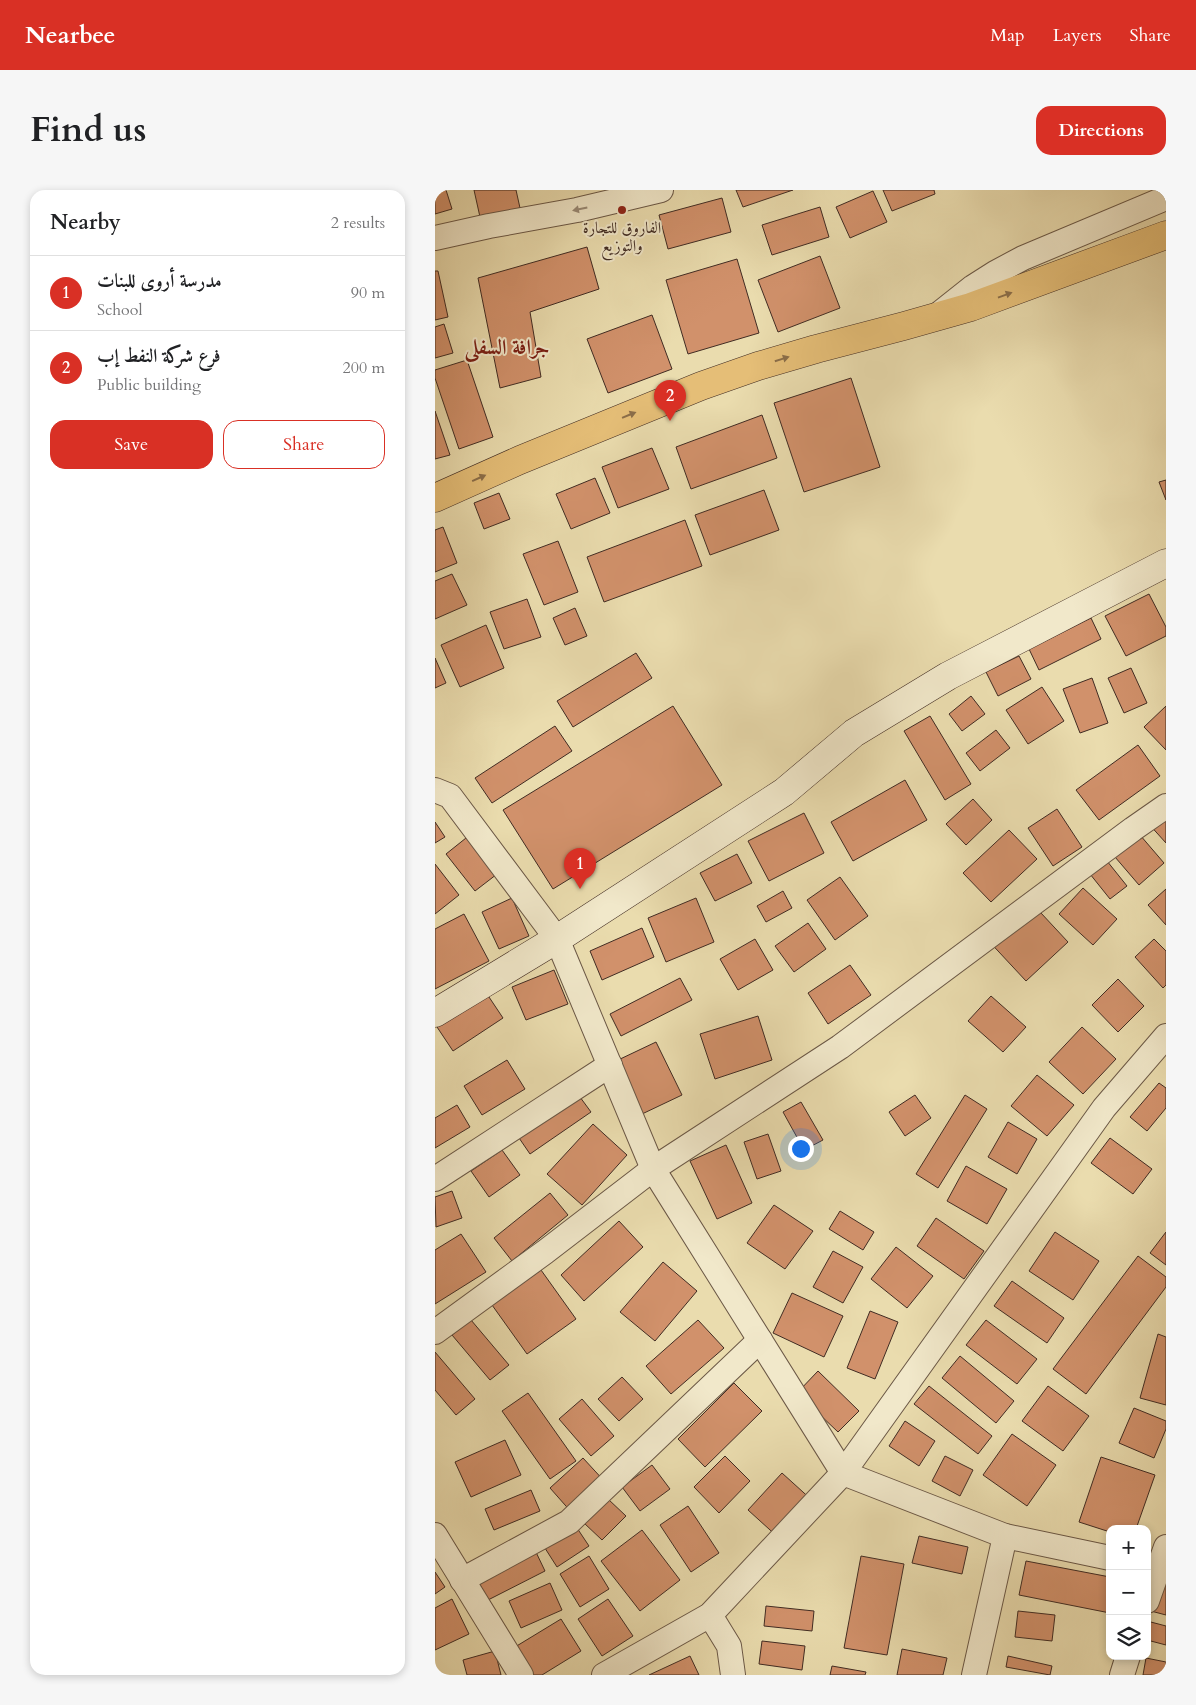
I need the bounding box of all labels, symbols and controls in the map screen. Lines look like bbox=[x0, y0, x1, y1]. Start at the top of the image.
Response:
text: Nearbee bbox=[25, 19, 115, 52]
text: Map bbox=[990, 23, 1025, 48]
text: Layers bbox=[1053, 23, 1102, 48]
text: Share bbox=[1130, 23, 1171, 48]
text: Find us bbox=[30, 106, 146, 154]
button: Directions bbox=[1036, 106, 1166, 155]
marker: الفاروق للتجارة والتوزيع bbox=[616, 204, 628, 216]
one-way arrow bbox=[572, 205, 587, 213]
text: Nearby bbox=[50, 208, 121, 237]
text: 2 results bbox=[331, 212, 385, 234]
place label: الفاروق للتجارة والتوزيع bbox=[583, 217, 661, 261]
text: مدرسة أروى للبنات bbox=[97, 268, 222, 294]
text: 1 bbox=[62, 282, 70, 304]
text: 90 m bbox=[351, 282, 385, 304]
one-way arrow bbox=[998, 291, 1013, 299]
text: School bbox=[97, 299, 142, 321]
district label: جرافة السفلى bbox=[464, 333, 549, 363]
text: فرع شركة النفط إب bbox=[97, 343, 221, 369]
one-way arrow bbox=[774, 355, 789, 363]
text: 2 bbox=[62, 357, 70, 379]
text: 200 m bbox=[343, 357, 385, 379]
text: Public building bbox=[97, 374, 201, 396]
pin: 2 bbox=[654, 380, 686, 421]
one-way arrow bbox=[622, 411, 637, 419]
button: Save bbox=[50, 420, 213, 469]
button: Share bbox=[223, 420, 385, 469]
one-way arrow bbox=[472, 474, 486, 482]
pin: 1 bbox=[564, 848, 596, 889]
your location bbox=[788, 1136, 814, 1162]
map controls bbox=[1106, 1525, 1151, 1660]
button: + bbox=[1106, 1525, 1151, 1570]
button: − bbox=[1106, 1570, 1151, 1615]
button: layers bbox=[1106, 1615, 1151, 1660]

